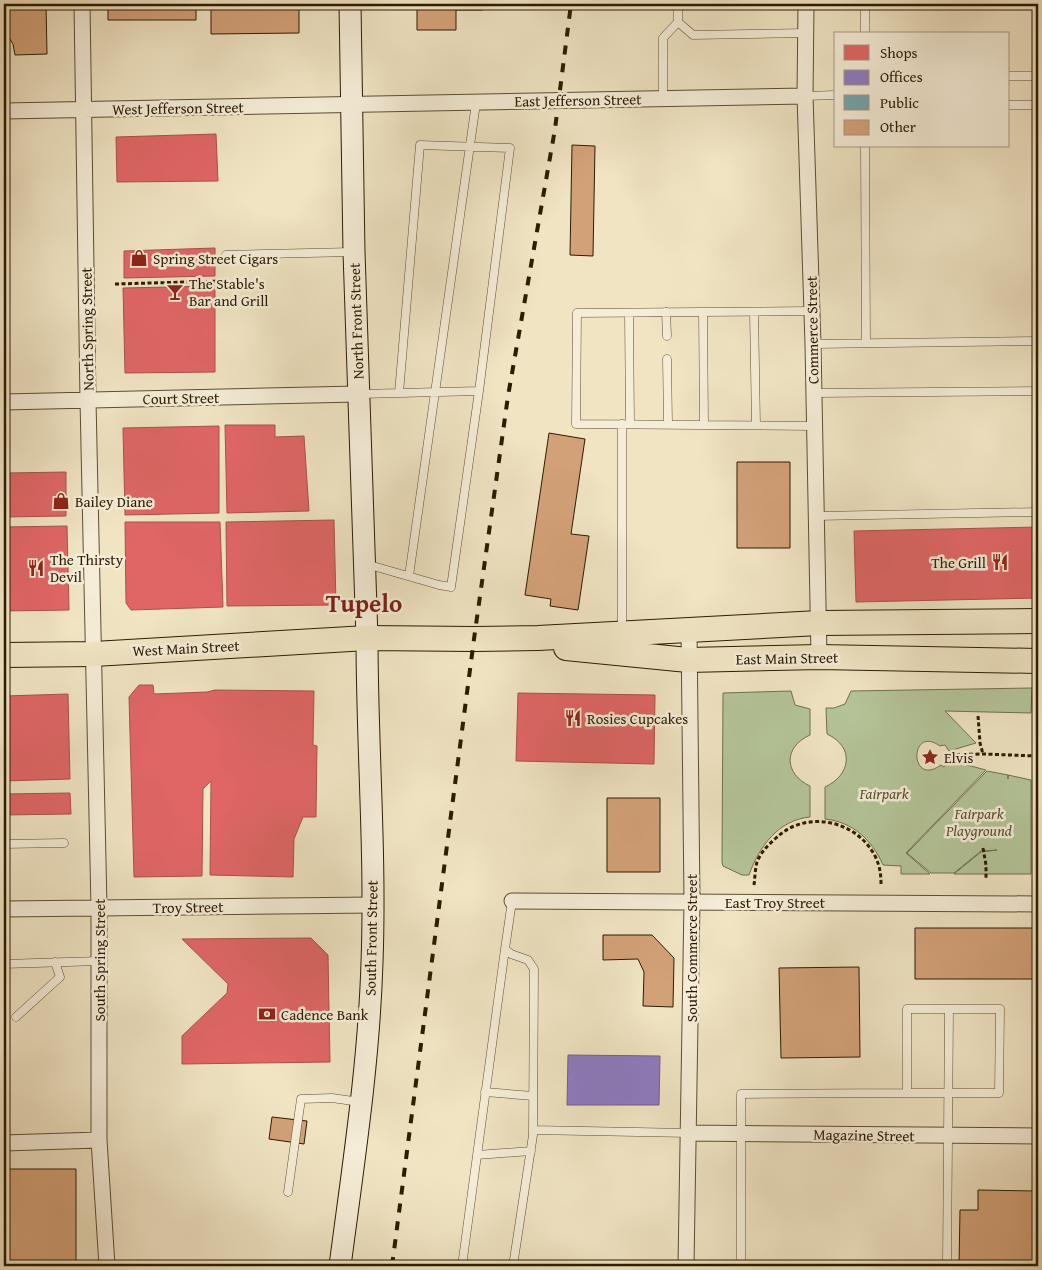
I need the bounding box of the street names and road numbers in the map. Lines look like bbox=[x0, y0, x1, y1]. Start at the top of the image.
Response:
street label: East Jefferson Street bbox=[514, 88, 642, 112]
street label: West Jefferson Street bbox=[112, 96, 245, 120]
street label: North Front Street bbox=[343, 262, 369, 380]
street label: North Spring Street bbox=[75, 266, 99, 391]
street label: Commerce Street bbox=[801, 275, 823, 384]
street label: Court Street bbox=[142, 387, 220, 409]
street label: West Main Street bbox=[132, 635, 241, 661]
street label: East Main Street bbox=[736, 647, 839, 669]
street label: South Commerce Street bbox=[681, 873, 702, 1022]
street label: South Front Street bbox=[359, 879, 383, 996]
street label: East Troy Street bbox=[725, 892, 826, 913]
street label: Troy Street bbox=[152, 896, 224, 918]
street label: South Spring Street bbox=[89, 898, 110, 1022]
street label: Magazine Street bbox=[813, 1124, 916, 1146]

